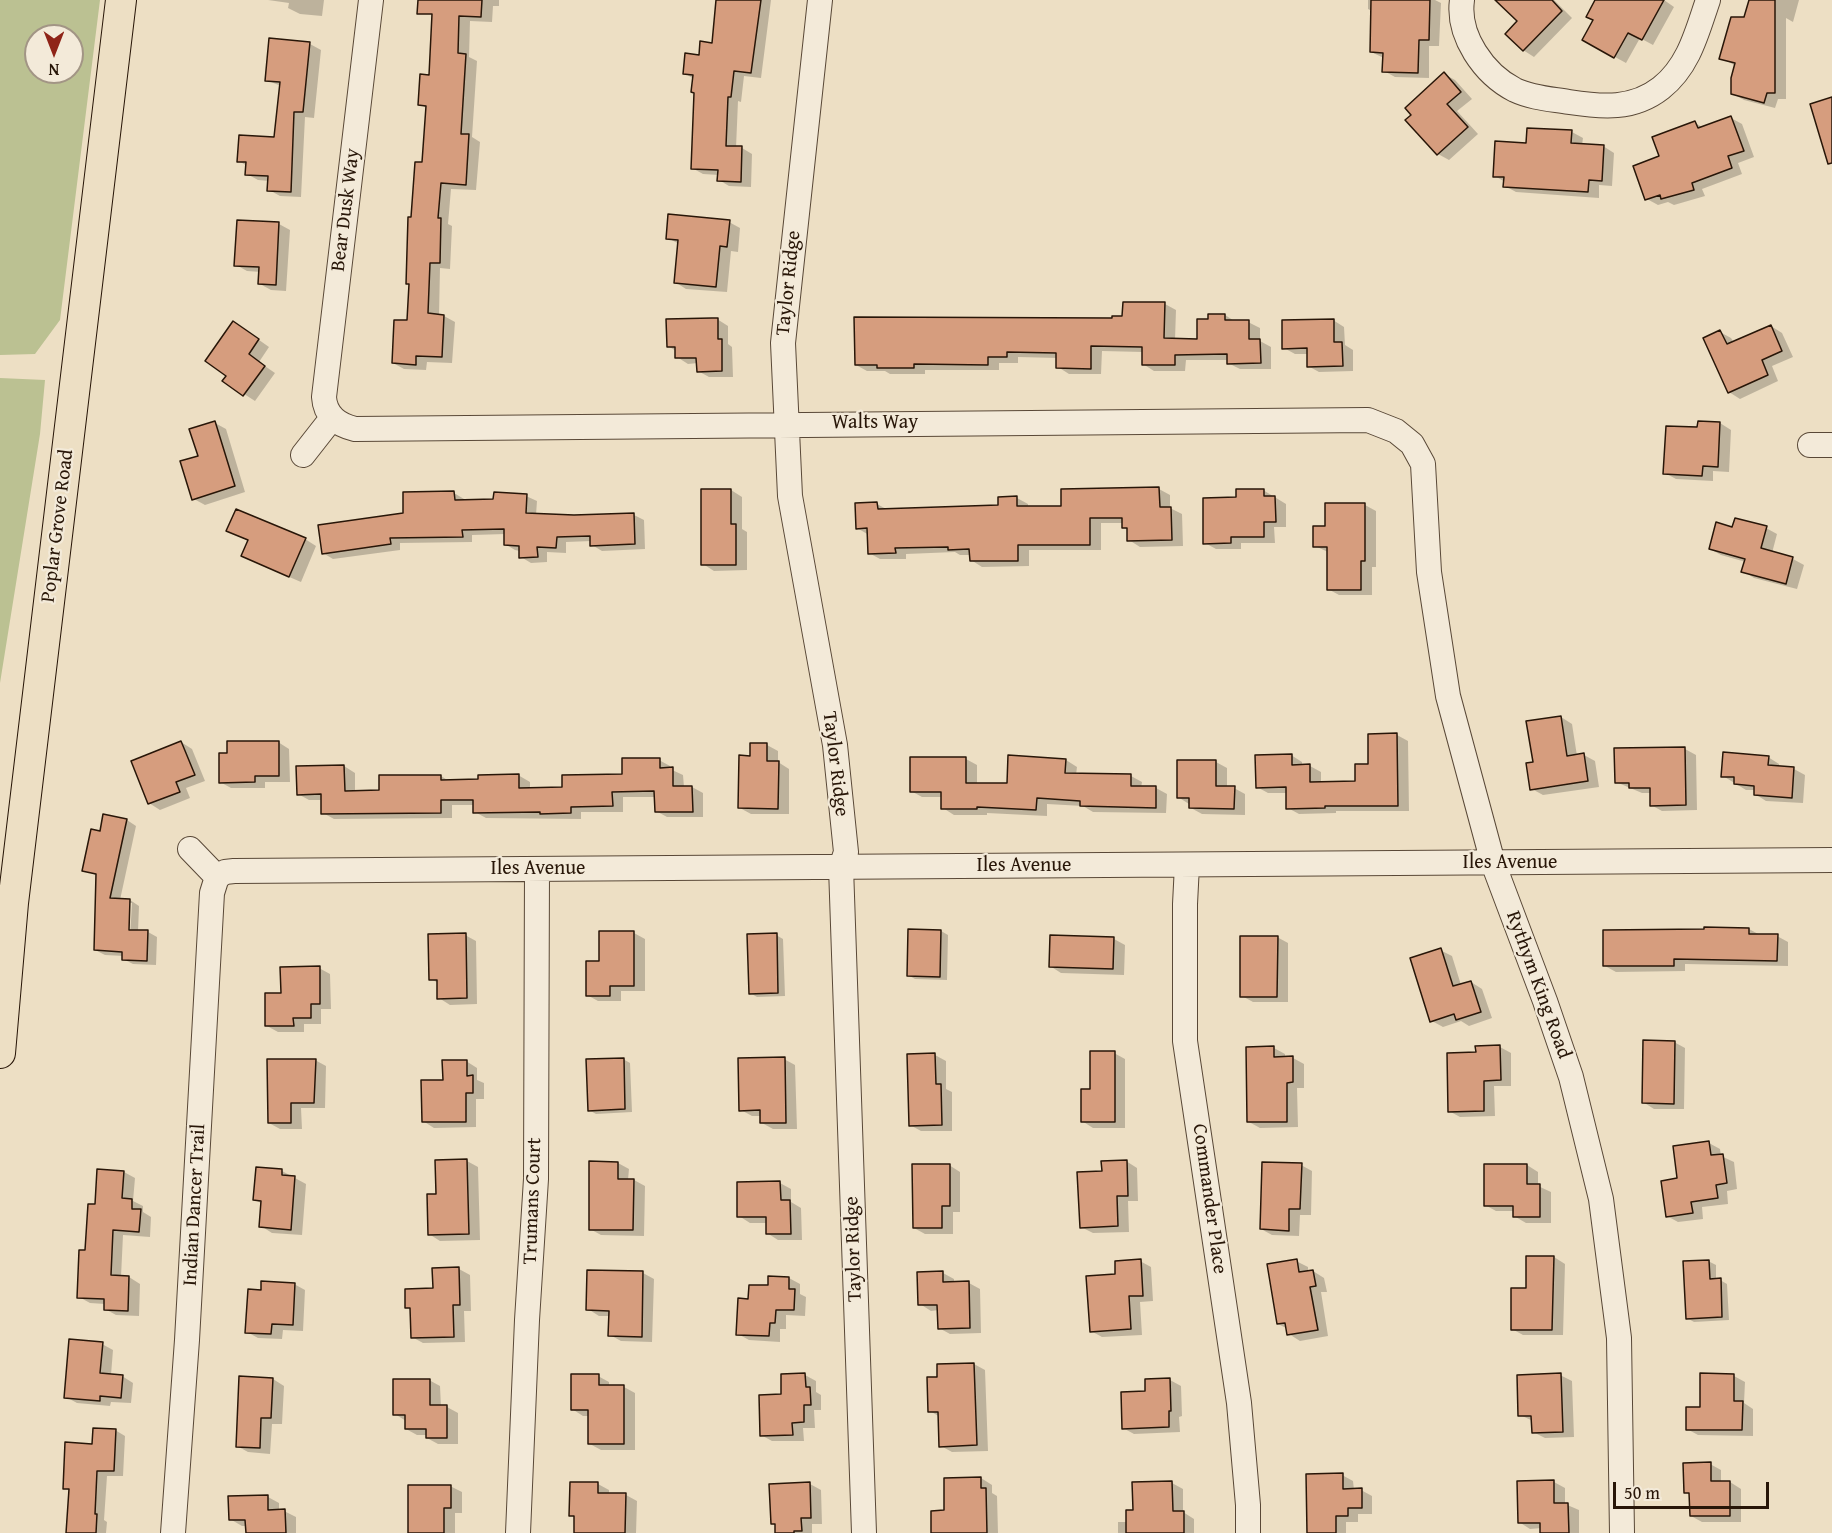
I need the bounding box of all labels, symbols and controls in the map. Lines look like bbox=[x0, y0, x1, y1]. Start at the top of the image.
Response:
north arrow bbox=[24, 24, 84, 84]
text: N bbox=[49, 58, 59, 82]
street label: Bear Dusk Way bbox=[327, 147, 365, 273]
street label: Taylor Ridge bbox=[772, 229, 806, 337]
street label: Walts Way bbox=[832, 411, 918, 435]
street label: Poplar Grove Road bbox=[37, 448, 79, 604]
street label: Taylor Ridge bbox=[817, 710, 853, 818]
street label: Iles Avenue bbox=[1463, 851, 1557, 875]
street label: Iles Avenue bbox=[977, 854, 1071, 878]
street label: Iles Avenue bbox=[491, 857, 585, 881]
street label: Rythym King Road bbox=[1500, 908, 1576, 1062]
street label: Commander Place bbox=[1187, 1122, 1231, 1276]
street label: Indian Dancer Trail bbox=[179, 1123, 211, 1287]
street label: Trumans Court bbox=[519, 1137, 547, 1265]
street label: Taylor Ridge bbox=[840, 1196, 868, 1302]
scale bar bbox=[1616, 1470, 1772, 1508]
text: 50 m bbox=[1624, 1479, 1660, 1506]

